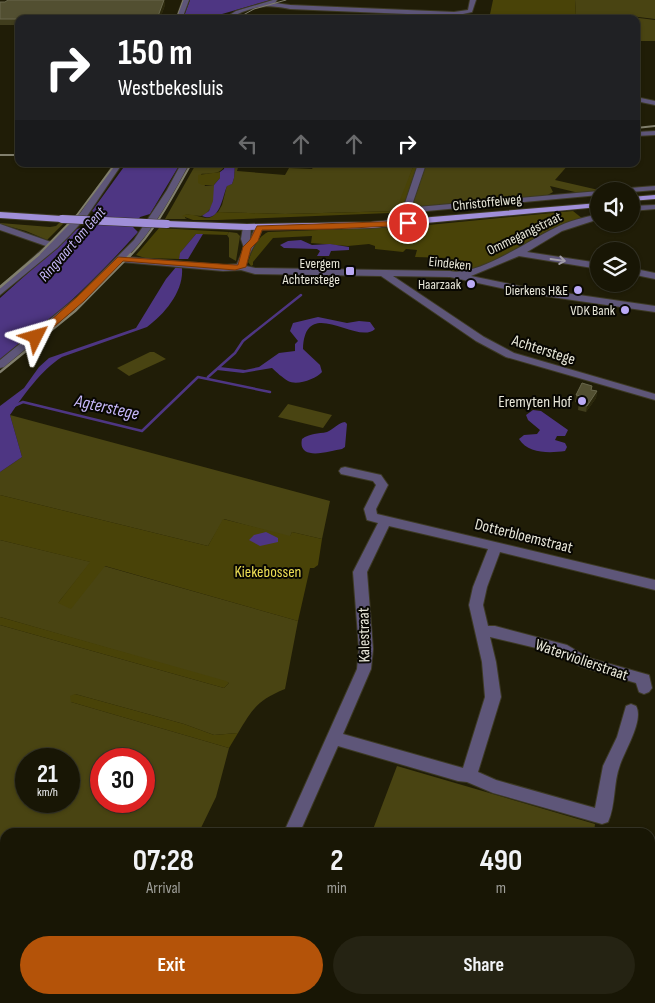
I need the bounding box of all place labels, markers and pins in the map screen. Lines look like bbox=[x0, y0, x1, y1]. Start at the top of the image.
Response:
pin bbox=[387, 202, 429, 244]
place label: Evergem Achterstege bbox=[282, 255, 340, 288]
marker: Evergem Achterstege bbox=[344, 265, 356, 277]
place label: Haarzaak bbox=[418, 276, 462, 293]
marker: Haarzaak bbox=[465, 278, 477, 290]
place label: Dierkens H&E bbox=[505, 282, 568, 299]
marker: Dierkens H&E bbox=[572, 284, 584, 296]
place label: VDK Bank bbox=[570, 302, 616, 319]
marker: VDK Bank bbox=[619, 304, 631, 316]
place label: Eremyten Hof bbox=[498, 393, 572, 412]
marker: Eremyten Hof bbox=[576, 395, 588, 407]

